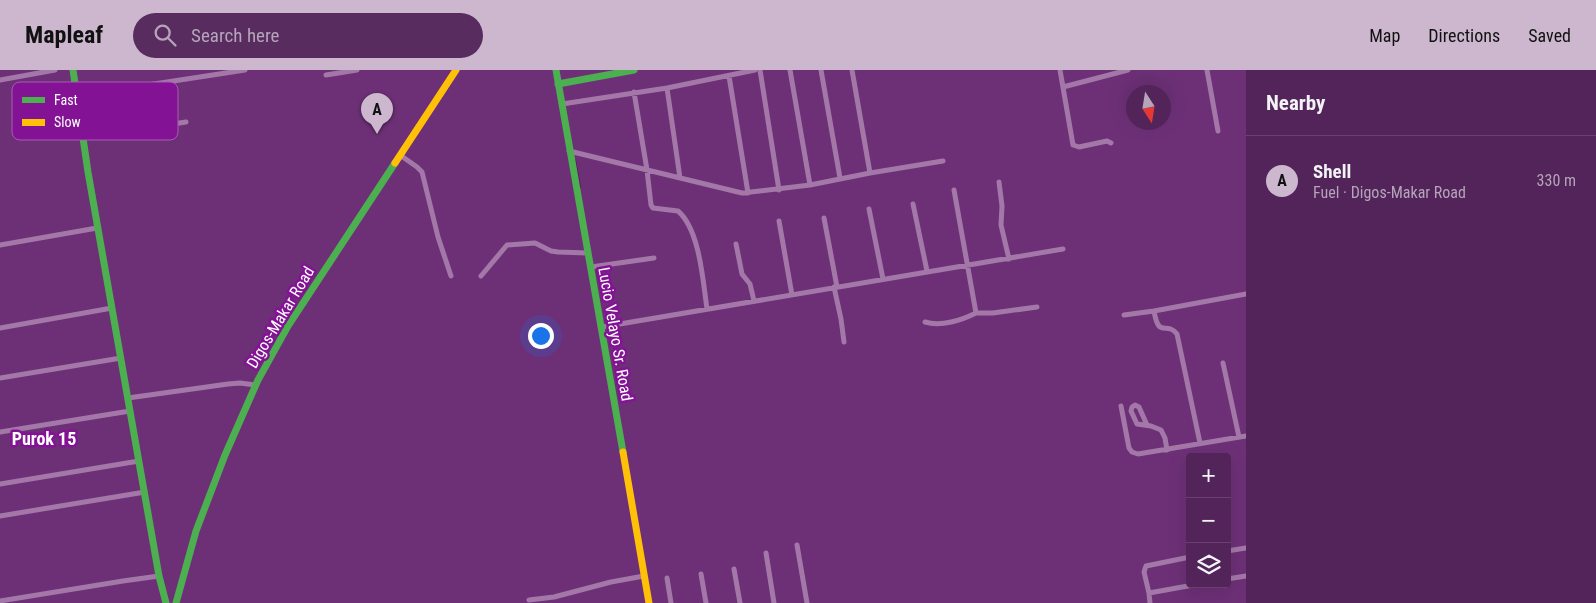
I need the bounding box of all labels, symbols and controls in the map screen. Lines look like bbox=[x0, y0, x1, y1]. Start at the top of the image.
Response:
search box bbox=[133, 13, 483, 58]
text: Mapleaf bbox=[25, 21, 103, 49]
icon: search bbox=[151, 21, 179, 49]
text: Search here bbox=[191, 24, 279, 47]
text: Map bbox=[1369, 25, 1400, 46]
text: Directions bbox=[1428, 25, 1500, 46]
text: Saved bbox=[1528, 25, 1571, 46]
legend bbox=[12, 82, 178, 140]
north arrow bbox=[1126, 85, 1171, 130]
text: Nearby bbox=[1266, 91, 1325, 115]
text: Fast bbox=[54, 92, 78, 108]
pin: A bbox=[361, 93, 393, 134]
text: Slow bbox=[54, 114, 81, 130]
text: Shell bbox=[1313, 160, 1351, 183]
text: A bbox=[1277, 171, 1287, 190]
text: 330 m bbox=[1537, 171, 1576, 190]
text: Fuel · Digos-Makar Road bbox=[1313, 183, 1466, 202]
street label: Digos-Makar Road bbox=[243, 263, 318, 372]
street label: Lucio Velayo Sr. Road bbox=[594, 266, 637, 403]
your location bbox=[528, 323, 554, 349]
district label: Purok 15 bbox=[12, 428, 76, 449]
map controls bbox=[1186, 453, 1231, 588]
button: + bbox=[1186, 453, 1231, 498]
button: − bbox=[1186, 498, 1231, 543]
button: layers bbox=[1186, 543, 1231, 588]

